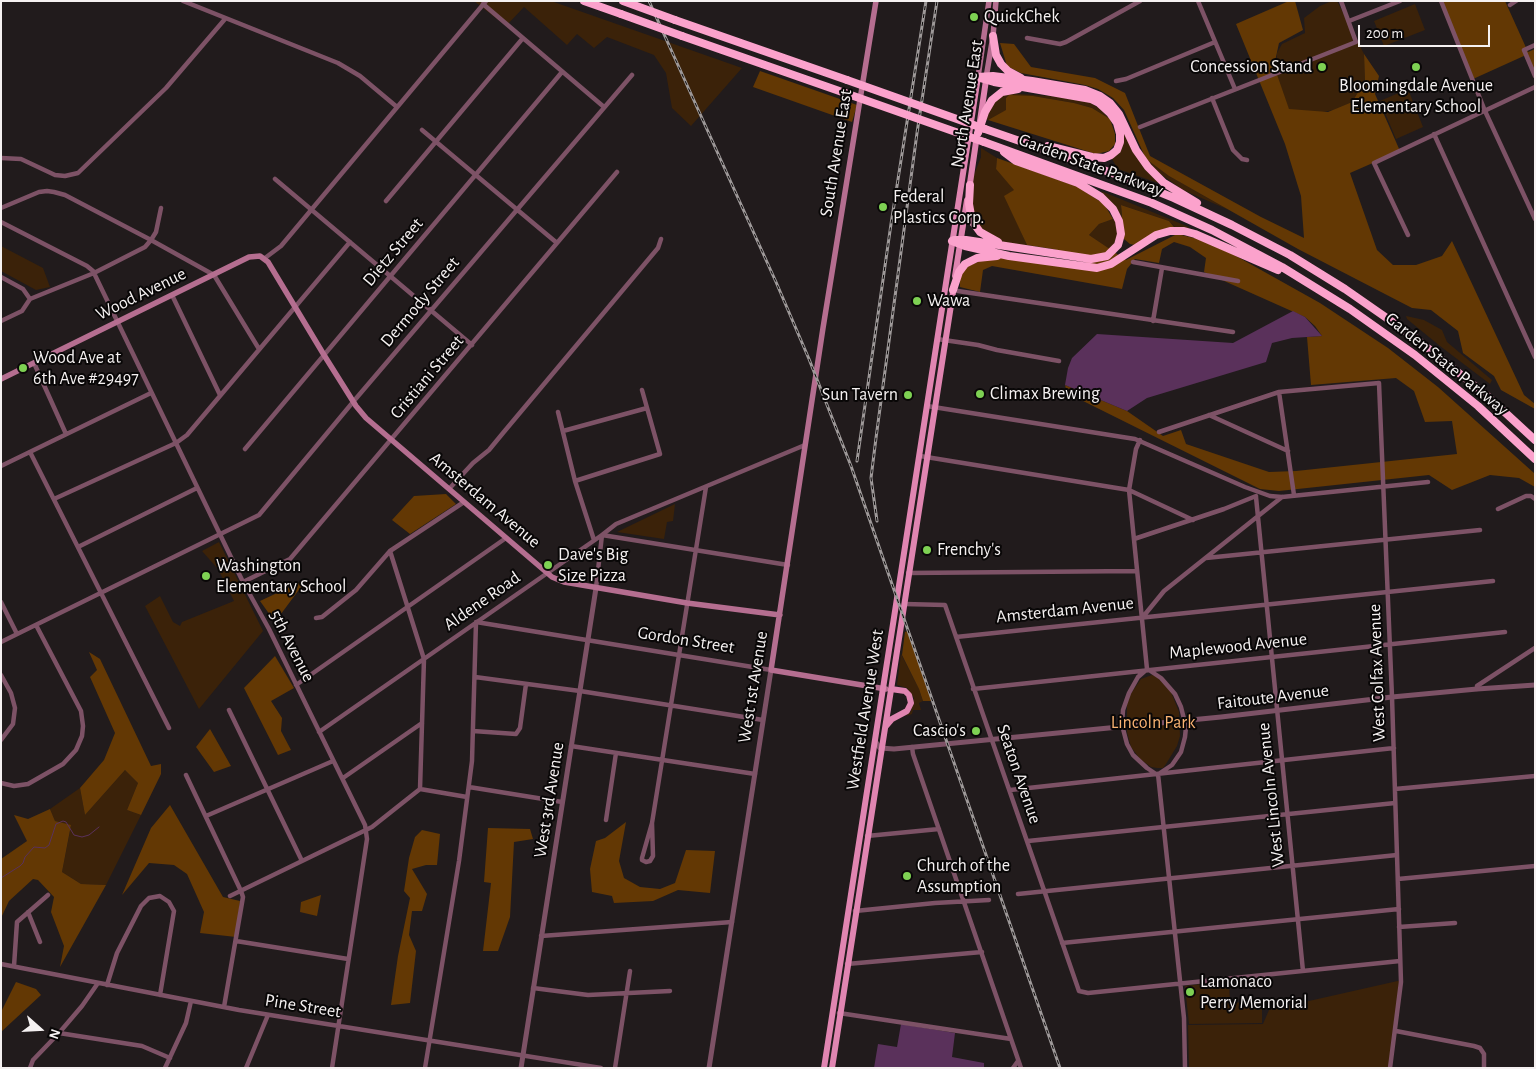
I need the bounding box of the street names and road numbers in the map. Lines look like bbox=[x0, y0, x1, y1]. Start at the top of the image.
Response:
street label: North Avenue East bbox=[946, 39, 988, 169]
street label: South Avenue East bbox=[815, 88, 857, 218]
street label: Garden State Parkway bbox=[1016, 129, 1166, 201]
street label: Dietz Street bbox=[358, 213, 428, 291]
street label: Dermody Street bbox=[376, 252, 464, 352]
street label: Wood Avenue bbox=[92, 263, 190, 325]
street label: Garden State Parkway bbox=[1381, 308, 1513, 420]
street label: Cristiani Street bbox=[386, 331, 468, 423]
street label: Amsterdam Avenue bbox=[425, 447, 545, 553]
street label: Aldene Road bbox=[439, 567, 525, 635]
street label: Amsterdam Avenue bbox=[995, 592, 1135, 628]
street label: West Colfax Avenue bbox=[1364, 604, 1390, 742]
street label: 5th Avenue bbox=[265, 606, 319, 686]
street label: Gordon Street bbox=[636, 622, 736, 658]
street label: Westfield Avenue West bbox=[842, 628, 888, 792]
street label: Maplewood Avenue bbox=[1168, 628, 1308, 664]
street label: West 1st Avenue bbox=[733, 630, 773, 744]
street label: Faitoute Avenue bbox=[1216, 679, 1330, 715]
street label: Seaton Avenue bbox=[992, 721, 1046, 827]
street label: West Lincoln Avenue bbox=[1253, 722, 1289, 868]
street label: West 3rd Avenue bbox=[529, 741, 569, 859]
street label: Pine Street bbox=[263, 989, 343, 1023]

